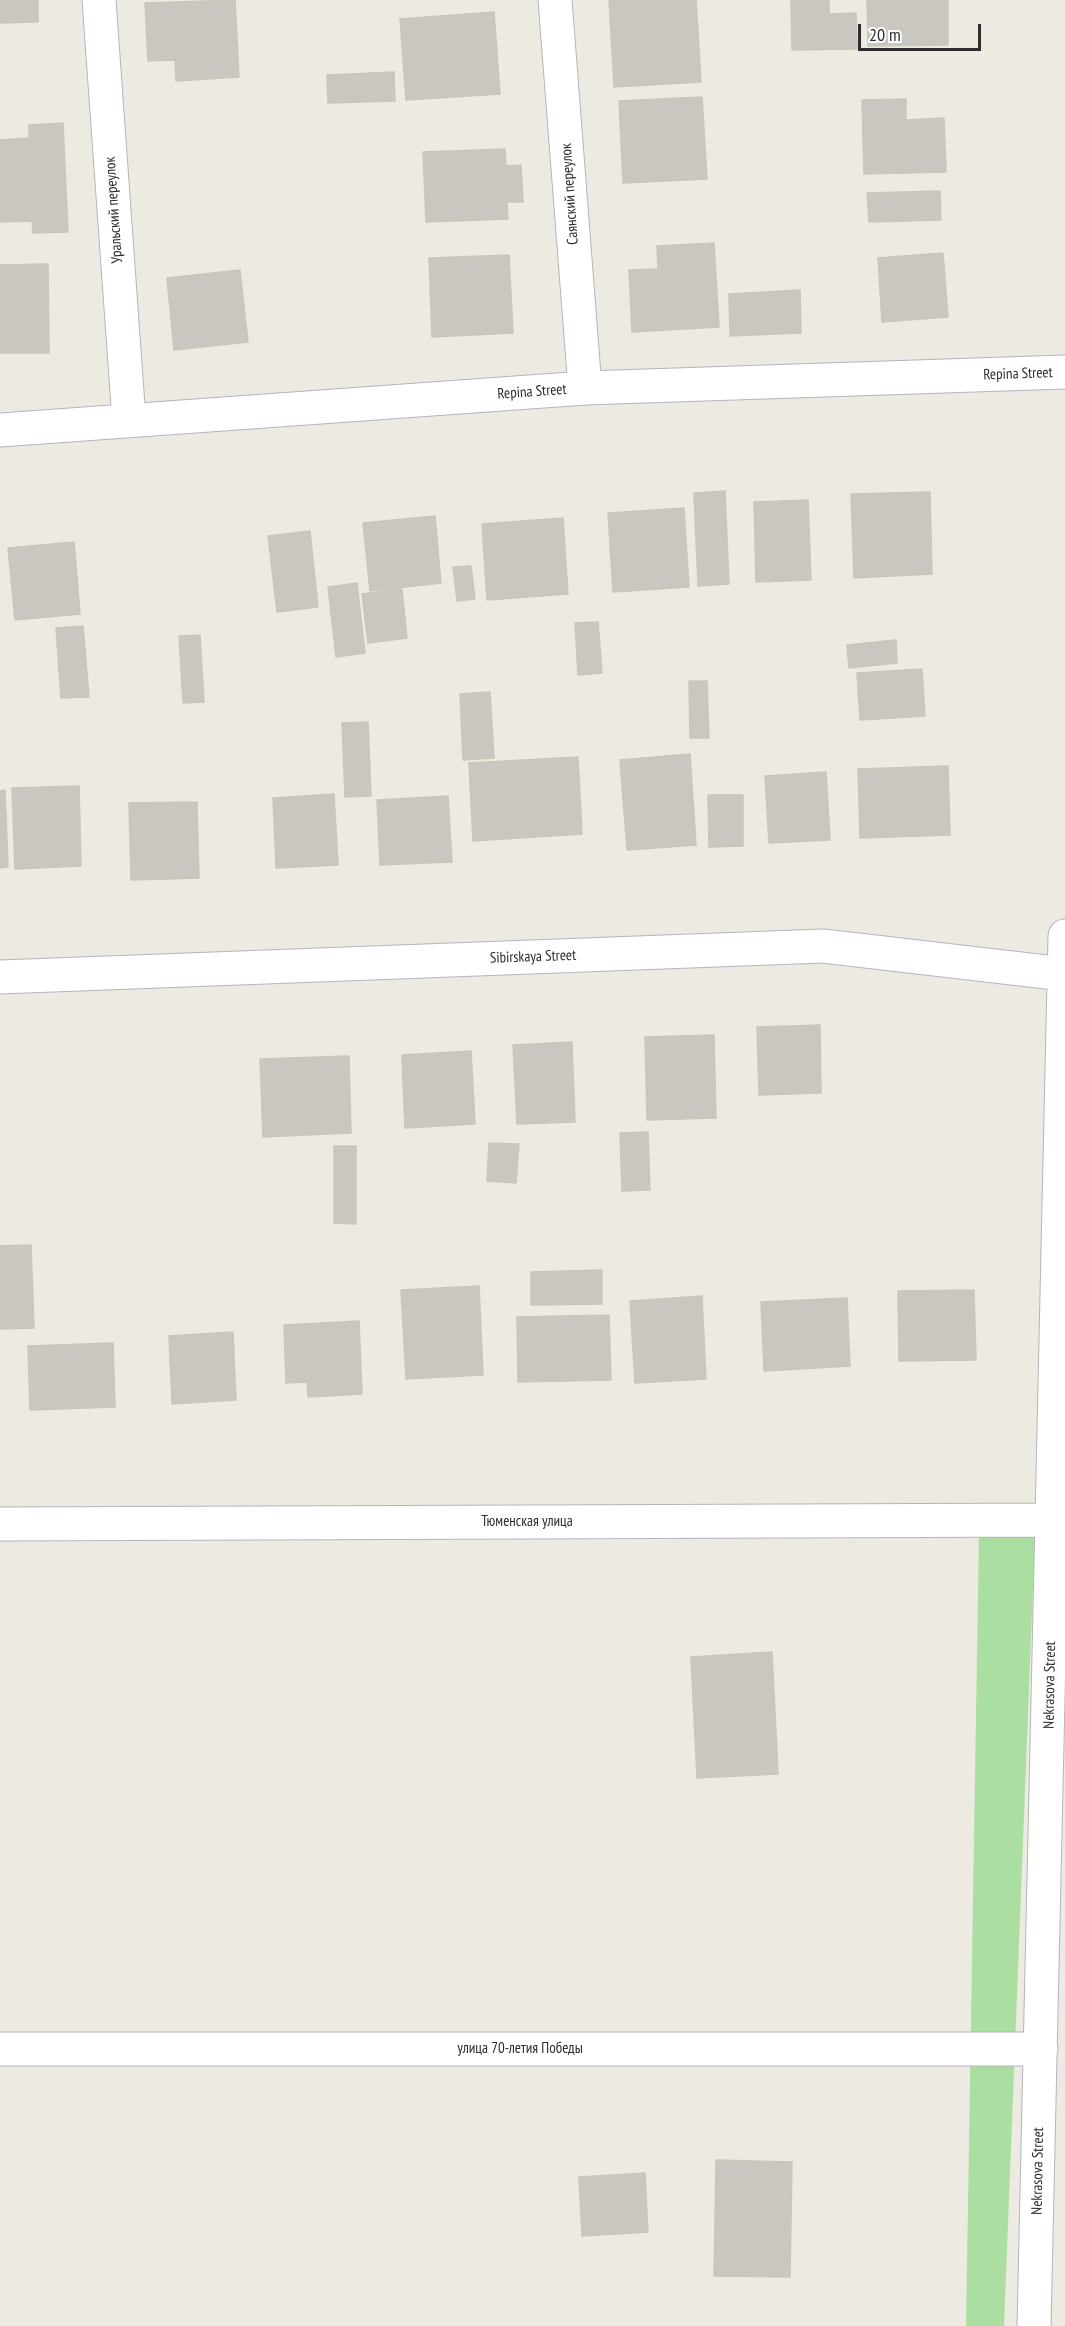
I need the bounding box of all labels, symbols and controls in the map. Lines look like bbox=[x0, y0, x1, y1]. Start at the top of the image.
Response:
scale bar bbox=[861, 12, 984, 50]
text: 20 m bbox=[869, 23, 901, 46]
street label: Саянский переулок bbox=[557, 143, 583, 245]
street label: Уральский переулок bbox=[101, 156, 127, 264]
street label: Repina Street bbox=[983, 364, 1053, 384]
street label: Repina Street bbox=[497, 381, 567, 403]
street label: Sibirskaya Street bbox=[490, 946, 576, 968]
street label: Тюменская улица bbox=[481, 1513, 573, 1531]
street label: Nekrasova Street bbox=[1040, 1641, 1060, 1729]
street label: улица 70-летия Победы bbox=[457, 2040, 583, 2058]
street label: Nekrasova Street bbox=[1028, 2127, 1048, 2215]

